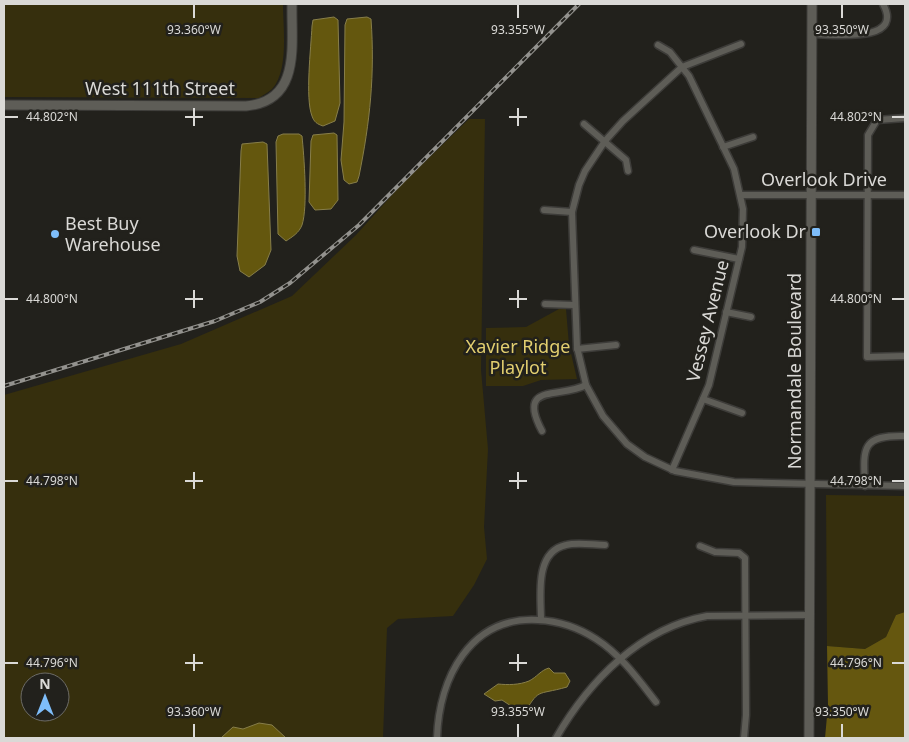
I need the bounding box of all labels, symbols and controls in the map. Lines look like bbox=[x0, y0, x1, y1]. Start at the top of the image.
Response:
text: 93.360°W bbox=[167, 21, 221, 38]
text: 93.355°W bbox=[491, 21, 545, 38]
text: 93.350°W bbox=[815, 21, 869, 38]
street label: West 111th Street bbox=[85, 76, 235, 100]
text: 44.802°N bbox=[26, 108, 78, 125]
text: 44.802°N bbox=[830, 108, 882, 125]
street label: Overlook Drive bbox=[761, 167, 887, 191]
place label: Best Buy Warehouse bbox=[65, 211, 161, 256]
place label: Overlook Dr bbox=[704, 219, 807, 243]
marker: Overlook Dr bbox=[810, 226, 822, 238]
marker: Best Buy Warehouse bbox=[49, 228, 61, 240]
street label: Vessey Avenue bbox=[680, 257, 734, 384]
street label: Normandale Boulevard bbox=[782, 273, 806, 469]
text: 44.800°N bbox=[26, 290, 78, 307]
text: 44.800°N bbox=[830, 290, 882, 307]
park label: Xavier Ridge Playlot bbox=[466, 334, 570, 379]
text: 44.798°N bbox=[26, 472, 78, 489]
text: 44.798°N bbox=[830, 472, 882, 489]
text: 44.796°N bbox=[26, 654, 78, 671]
text: 44.796°N bbox=[830, 654, 882, 671]
north arrow bbox=[20, 672, 70, 722]
text: N bbox=[39, 674, 51, 693]
text: 93.360°W bbox=[167, 703, 221, 720]
text: 93.355°W bbox=[491, 703, 545, 720]
text: 93.350°W bbox=[815, 703, 869, 720]

